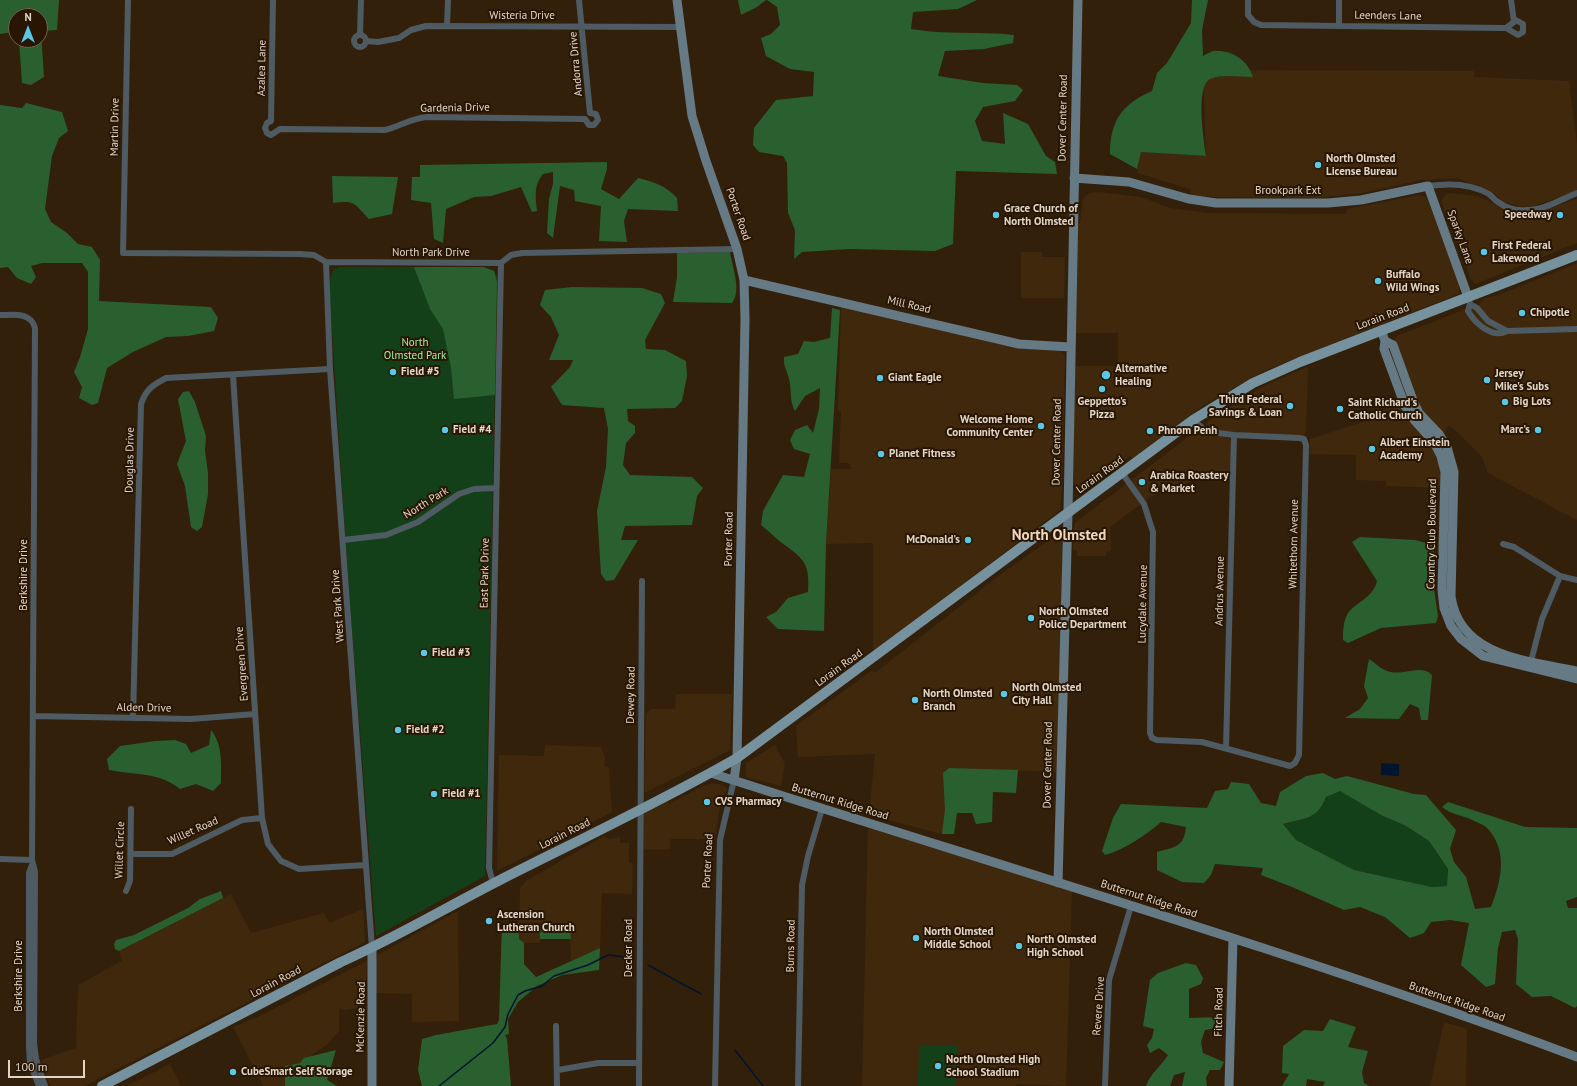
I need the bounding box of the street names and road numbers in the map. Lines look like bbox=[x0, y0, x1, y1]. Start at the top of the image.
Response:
street label: Wisteria Drive bbox=[489, 9, 555, 23]
street label: Leenders Lane bbox=[1354, 9, 1422, 23]
street label: Andorra Drive bbox=[567, 31, 585, 97]
street label: Azalea Lane bbox=[255, 40, 269, 96]
street label: Dover Center Road bbox=[1056, 74, 1070, 162]
street label: Martin Drive bbox=[108, 98, 122, 156]
street label: Gardenia Drive bbox=[420, 101, 490, 115]
street label: Brookpark Ext bbox=[1255, 184, 1321, 198]
street label: Porter Road bbox=[723, 186, 753, 242]
street label: Sparky Lane bbox=[1444, 208, 1476, 266]
street label: North Park Drive bbox=[392, 246, 470, 260]
street label: Mill Road bbox=[886, 294, 932, 316]
street label: Lorain Road bbox=[1355, 301, 1411, 333]
street label: Dover Center Road bbox=[1050, 398, 1064, 486]
street label: Douglas Drive bbox=[123, 427, 137, 493]
street label: Lorain Road bbox=[1074, 453, 1126, 497]
street label: Country Club Boulevard bbox=[1424, 478, 1440, 590]
street label: North Park bbox=[401, 484, 451, 522]
street label: Whitethorn Avenue bbox=[1287, 499, 1301, 589]
street label: Porter Road bbox=[722, 511, 736, 567]
street label: East Park Drive bbox=[478, 538, 492, 608]
street label: Berkshire Drive bbox=[17, 539, 31, 611]
street label: Andrus Avenue bbox=[1213, 556, 1227, 626]
street label: Lucydale Avenue bbox=[1136, 564, 1150, 644]
street label: West Park Drive bbox=[329, 569, 347, 643]
street label: Evergreen Drive bbox=[233, 626, 251, 702]
street label: Lorain Road bbox=[813, 646, 865, 690]
street label: Dewey Road bbox=[624, 666, 638, 724]
street label: Alden Drive bbox=[117, 701, 171, 715]
street label: Dover Center Road bbox=[1041, 721, 1055, 809]
street label: Butternut Ridge Road bbox=[790, 781, 890, 823]
street label: Willet Road bbox=[166, 814, 220, 848]
street label: Lorain Road bbox=[537, 816, 593, 852]
street label: Willet Circle bbox=[112, 821, 128, 879]
street label: Porter Road bbox=[700, 833, 716, 889]
street label: Butternut Ridge Road bbox=[1099, 877, 1199, 921]
street label: Decker Road bbox=[622, 919, 636, 977]
street label: Burns Road bbox=[784, 919, 798, 973]
street label: Berkshire Drive bbox=[12, 940, 26, 1012]
street label: Lorain Road bbox=[248, 963, 304, 1001]
street label: Revere Drive bbox=[1090, 976, 1108, 1036]
street label: Butternut Ridge Road bbox=[1407, 979, 1507, 1025]
street label: McKenzie Road bbox=[354, 981, 368, 1053]
street label: Fitch Road bbox=[1212, 987, 1226, 1037]

